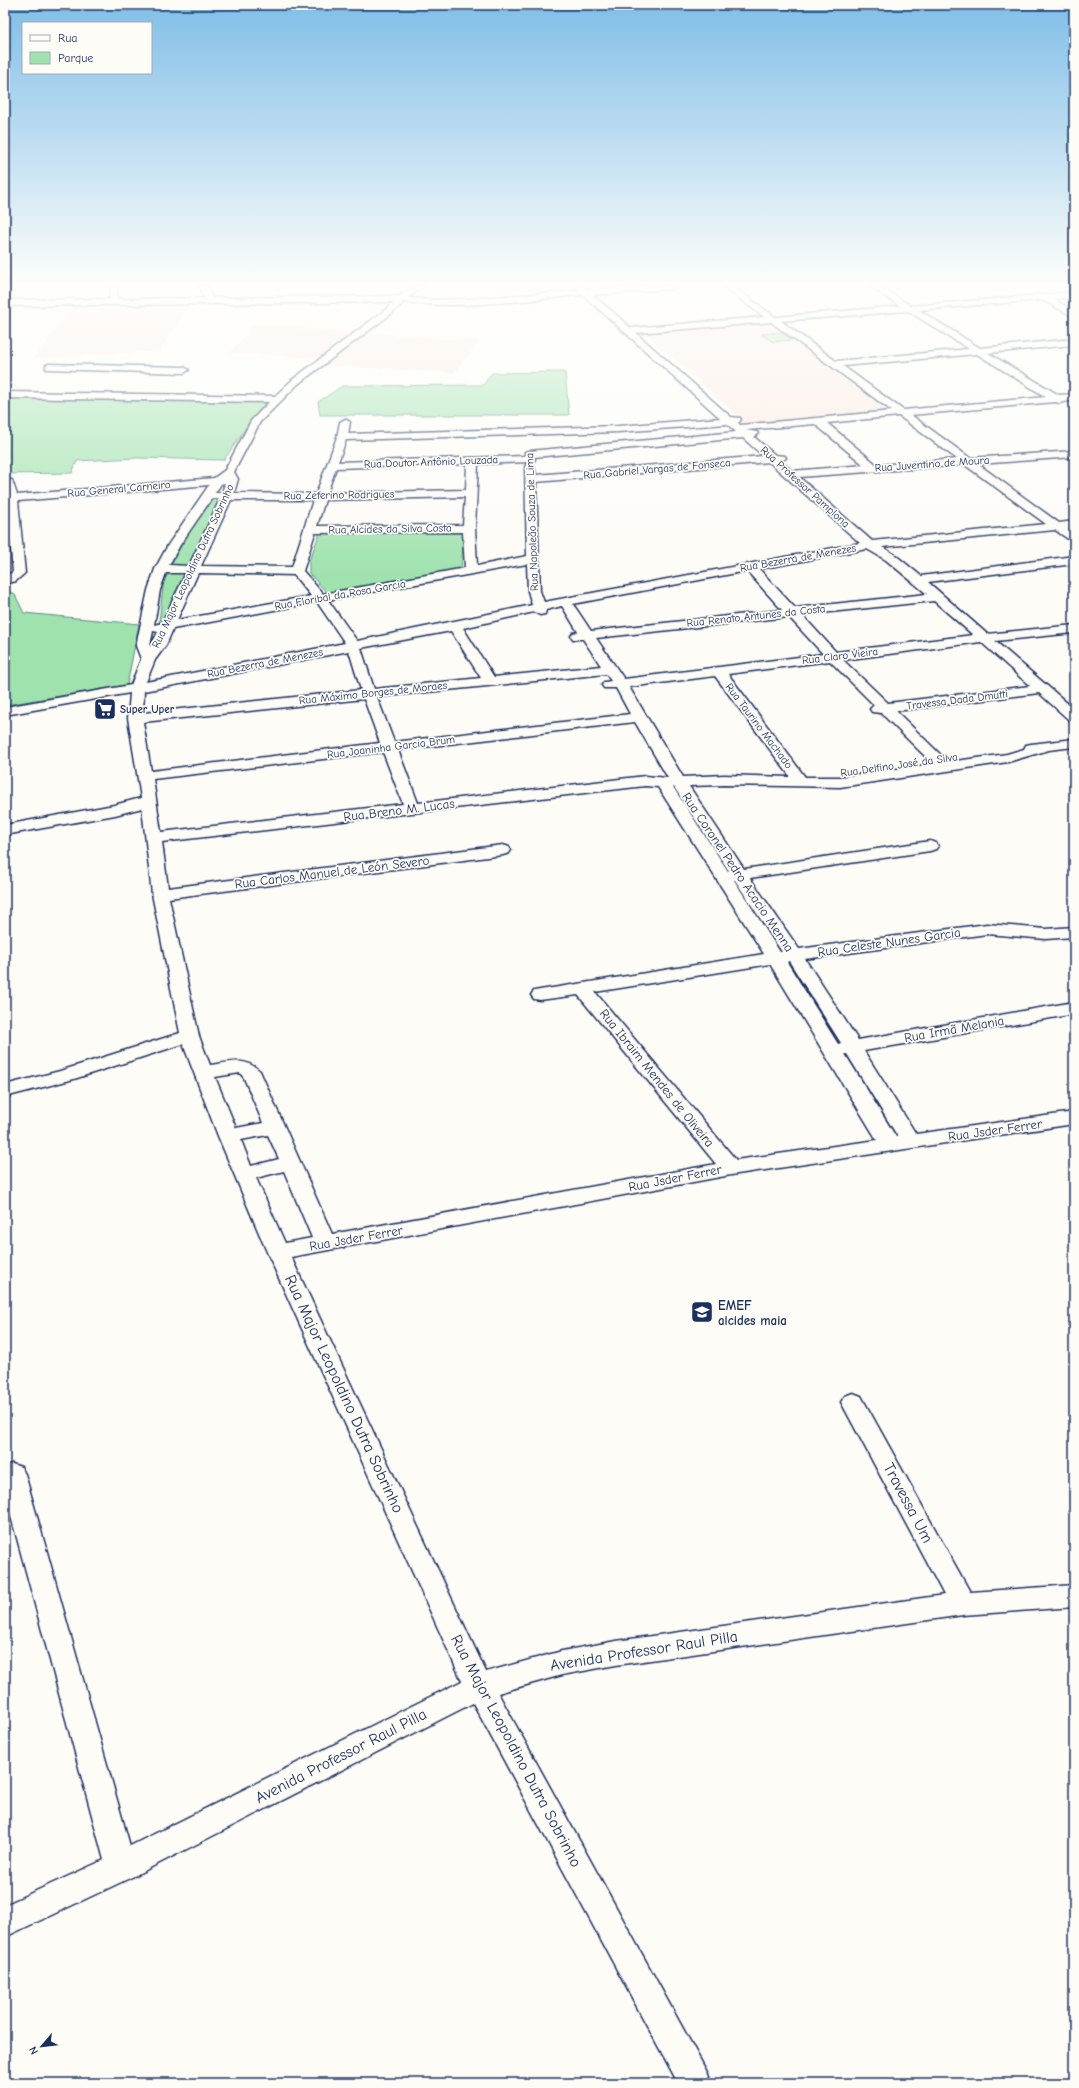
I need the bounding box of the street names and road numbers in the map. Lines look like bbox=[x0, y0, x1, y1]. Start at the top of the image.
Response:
street label: Rua Professor Pamplona bbox=[758, 444, 852, 530]
street label: Rua Doutor Antônio Louzada bbox=[364, 453, 498, 471]
street label: Rua Napoleão Souza de Lima bbox=[523, 453, 541, 591]
street label: Rua Juventino de Moura bbox=[874, 454, 990, 474]
street label: Rua Gabriel Vargas de Fonseca bbox=[583, 456, 731, 482]
street label: Rua General Carneiro bbox=[67, 478, 171, 500]
street label: Rua Major Leopoldino Dutra Sobrinho bbox=[149, 482, 237, 650]
street label: Rua Zeferino Rodrigues bbox=[284, 488, 395, 502]
street label: Rua Alcides da Silva Costa bbox=[328, 521, 452, 537]
street label: Rua Bezerra de Menezes bbox=[739, 541, 858, 575]
street label: Rua Floribal da Rosa Garcia bbox=[273, 577, 407, 613]
street label: Rua Renato Antunes da Costa bbox=[686, 602, 826, 630]
street label: Rua Bezerra de Menezes bbox=[206, 645, 324, 681]
street label: Rua Claro Vieira bbox=[801, 645, 879, 667]
street label: Rua Máximo Borges de Moraes bbox=[298, 679, 448, 707]
street label: Rua Taurino Machado bbox=[723, 681, 795, 771]
street label: Travessa Dada Dmutti bbox=[906, 687, 1008, 713]
street label: Rua Joaninha Garcia Brum bbox=[326, 733, 456, 761]
street label: Rua Delfino José da Silva bbox=[840, 750, 958, 780]
street label: Rua Coronel Pedro Acacio Menna bbox=[679, 790, 797, 954]
street label: Rua Breno M. Lucas bbox=[343, 796, 455, 824]
street label: Rua Carlos Manuel de León Severo bbox=[234, 853, 430, 891]
street label: Rua Celeste Nunes Garcia bbox=[817, 925, 961, 959]
street label: Rua Ibraim Mendes de Oliveira bbox=[597, 1006, 717, 1150]
street label: Rua Irmã Melania bbox=[903, 1013, 1005, 1045]
street label: Rua Jsder Ferrer bbox=[947, 1116, 1044, 1144]
street label: Rua Jsder Ferrer bbox=[627, 1161, 724, 1194]
street label: Rua Jsder Ferrer bbox=[308, 1222, 405, 1254]
street label: Rua Major Leopoldino Dutra Sobrinho bbox=[281, 1272, 407, 1516]
street label: Travessa Um bbox=[879, 1460, 937, 1546]
street label: Avenida Professor Raul Pilla bbox=[549, 1627, 739, 1675]
street label: Rua Major Leopoldino Dutra Sobrinho bbox=[447, 1632, 585, 1870]
street label: Avenida Professor Raul Pilla bbox=[252, 1705, 430, 1807]

